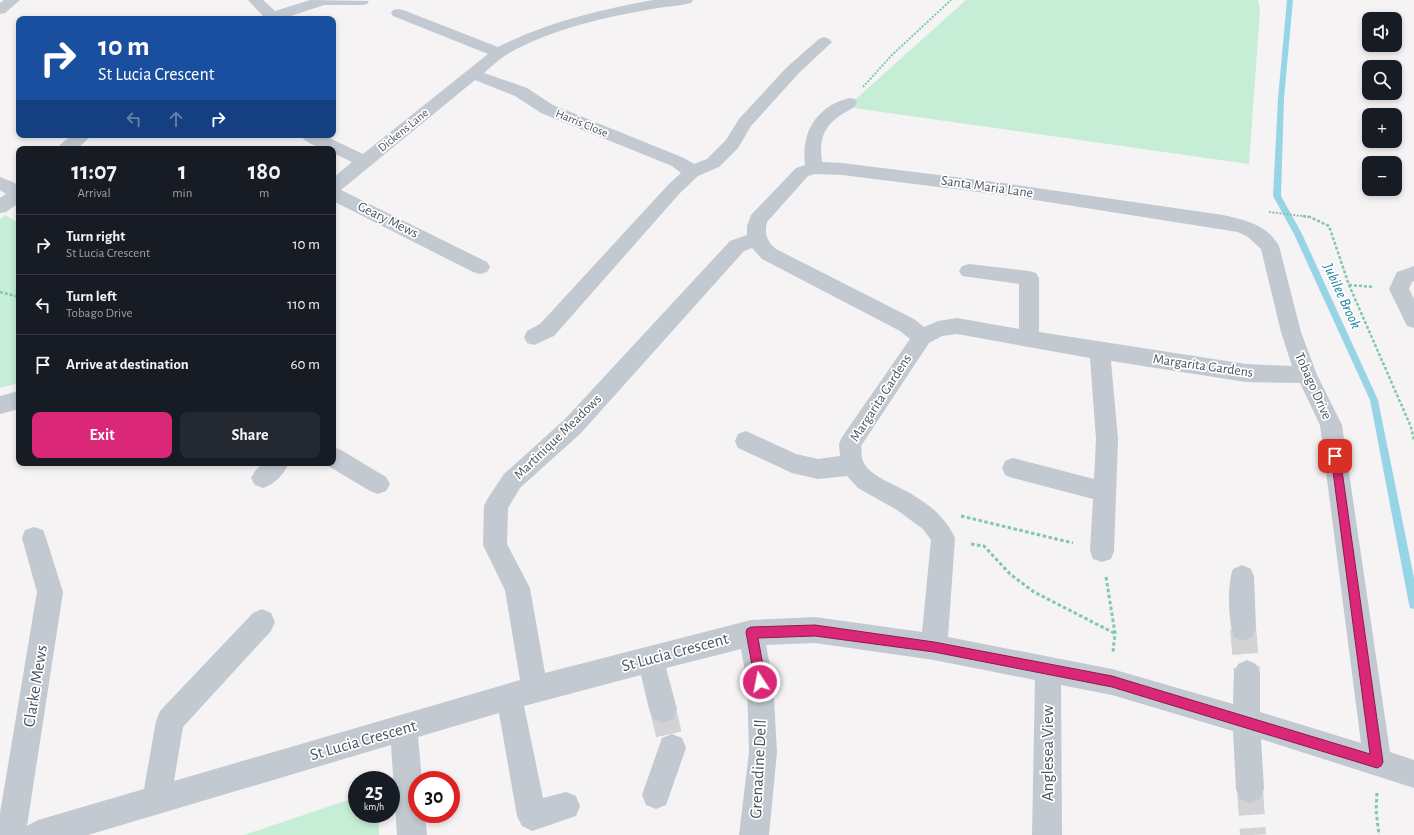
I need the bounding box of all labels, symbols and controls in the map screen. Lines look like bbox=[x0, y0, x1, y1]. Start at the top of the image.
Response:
map controls bbox=[1362, 12, 1402, 196]
button: sound bbox=[1362, 12, 1402, 52]
icon: right bbox=[32, 32, 84, 84]
text: 10 m bbox=[98, 33, 150, 61]
button: search bbox=[1362, 60, 1402, 100]
text: St Lucia Crescent bbox=[98, 66, 214, 84]
street label: Dickens Lane bbox=[376, 106, 430, 154]
street label: Harris Close bbox=[554, 107, 610, 139]
icon: left bbox=[123, 108, 145, 130]
icon: ahead bbox=[165, 108, 187, 130]
icon: right bbox=[207, 108, 229, 130]
button: + bbox=[1362, 108, 1402, 148]
button: − bbox=[1362, 156, 1402, 196]
text: 11:07 bbox=[71, 160, 117, 184]
text: 1 bbox=[178, 160, 187, 184]
text: 180 bbox=[248, 160, 281, 184]
street label: Santa Maria Lane bbox=[940, 174, 1034, 200]
text: Arrival bbox=[77, 187, 111, 200]
text: min bbox=[172, 187, 192, 200]
text: m bbox=[259, 187, 269, 200]
street label: Geary Mews bbox=[355, 199, 421, 241]
text: Turn right bbox=[66, 229, 125, 244]
icon: right bbox=[32, 234, 54, 256]
text: 10 m bbox=[292, 237, 320, 252]
text: St Lucia Crescent bbox=[66, 247, 150, 260]
water label: Jubilee Brook bbox=[1320, 260, 1364, 331]
text: Turn left bbox=[66, 289, 117, 304]
icon: left bbox=[32, 294, 54, 316]
text: 110 m bbox=[287, 297, 320, 312]
text: Tobago Drive bbox=[66, 307, 132, 320]
street label: Tobago Drive bbox=[1292, 350, 1334, 422]
street label: Margarita Gardens bbox=[848, 352, 914, 444]
street label: Margarita Gardens bbox=[1152, 352, 1254, 380]
icon: arrive bbox=[32, 354, 54, 376]
text: Arrive at destination bbox=[66, 357, 189, 372]
text: 60 m bbox=[291, 357, 320, 372]
street label: Martinique Meadows bbox=[512, 392, 604, 482]
button: Exit bbox=[32, 412, 172, 458]
button: Share bbox=[180, 412, 320, 458]
pin bbox=[1318, 439, 1352, 473]
icon: arrive bbox=[1324, 445, 1346, 467]
street label: St Lucia Crescent bbox=[620, 629, 731, 674]
street label: Clarke Mews bbox=[20, 644, 50, 728]
position arrow bbox=[739, 661, 781, 703]
street label: Anglesea View bbox=[1039, 704, 1056, 801]
street label: St Lucia Crescent bbox=[308, 717, 419, 763]
street label: Grenadine Dell bbox=[747, 719, 769, 819]
speed limit sign: 30 bbox=[408, 771, 460, 823]
text: 25 bbox=[365, 782, 383, 802]
text: km/h bbox=[364, 802, 384, 812]

